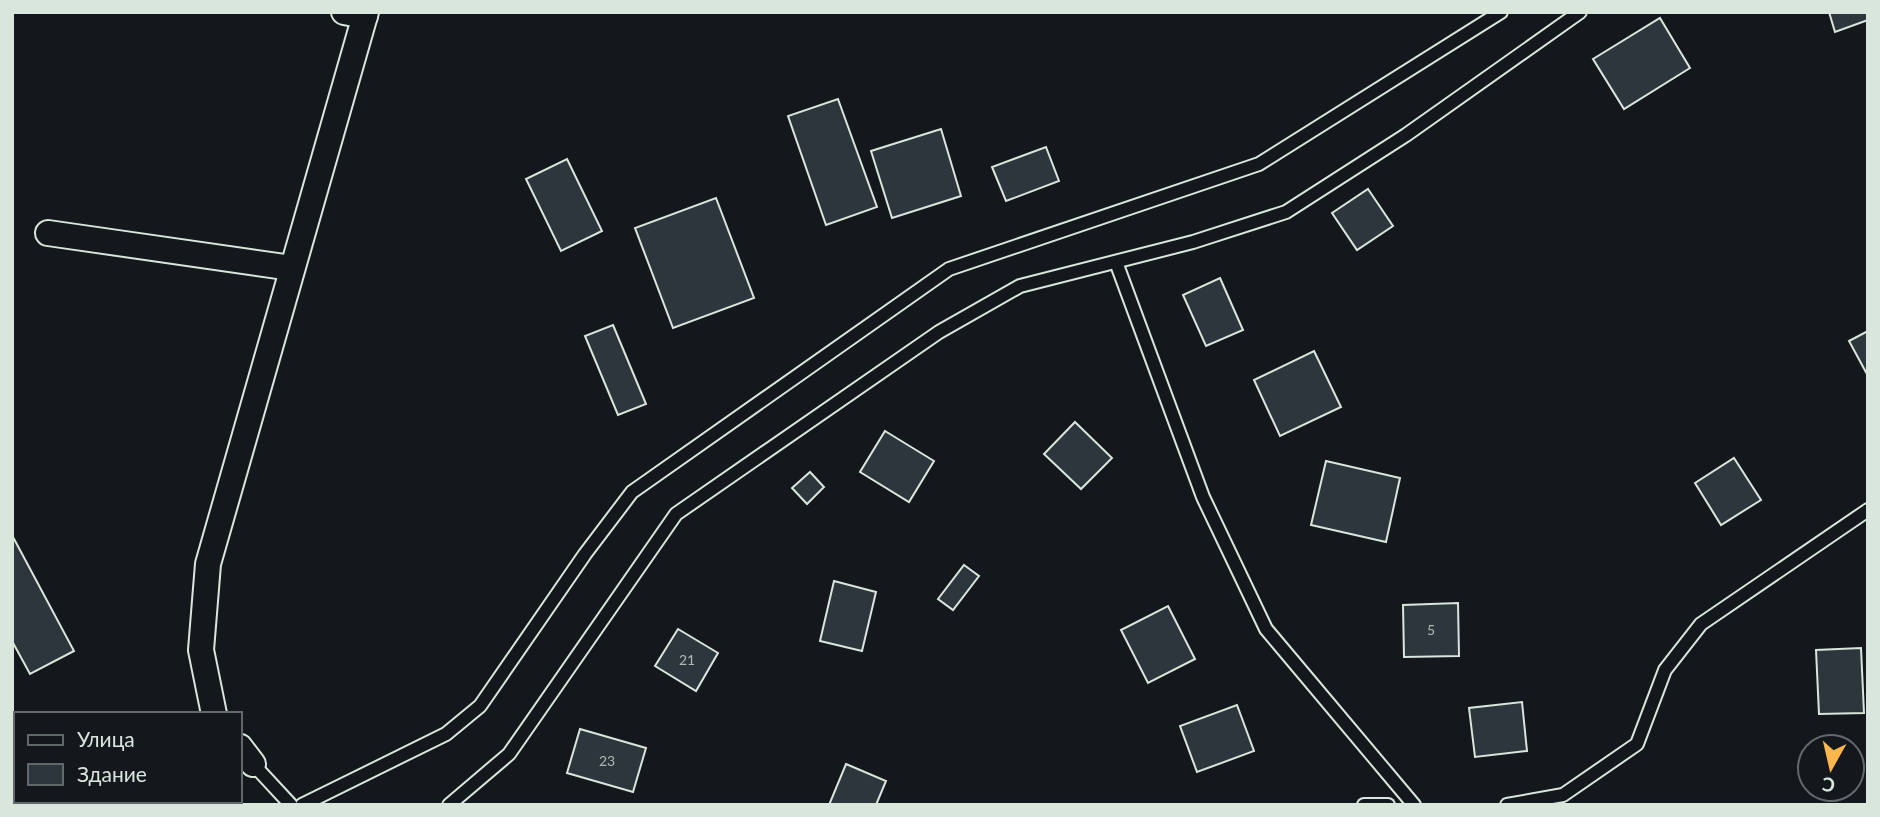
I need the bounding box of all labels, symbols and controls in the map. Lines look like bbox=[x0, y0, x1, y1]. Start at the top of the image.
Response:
house number: 5 bbox=[1427, 621, 1435, 638]
house number: 21 bbox=[679, 651, 695, 668]
legend bbox=[14, 712, 242, 803]
text: Улица bbox=[77, 726, 135, 751]
north arrow bbox=[1796, 733, 1866, 803]
house number: 23 bbox=[599, 752, 615, 769]
text: Здание bbox=[77, 761, 147, 786]
text: С bbox=[1820, 773, 1836, 798]

